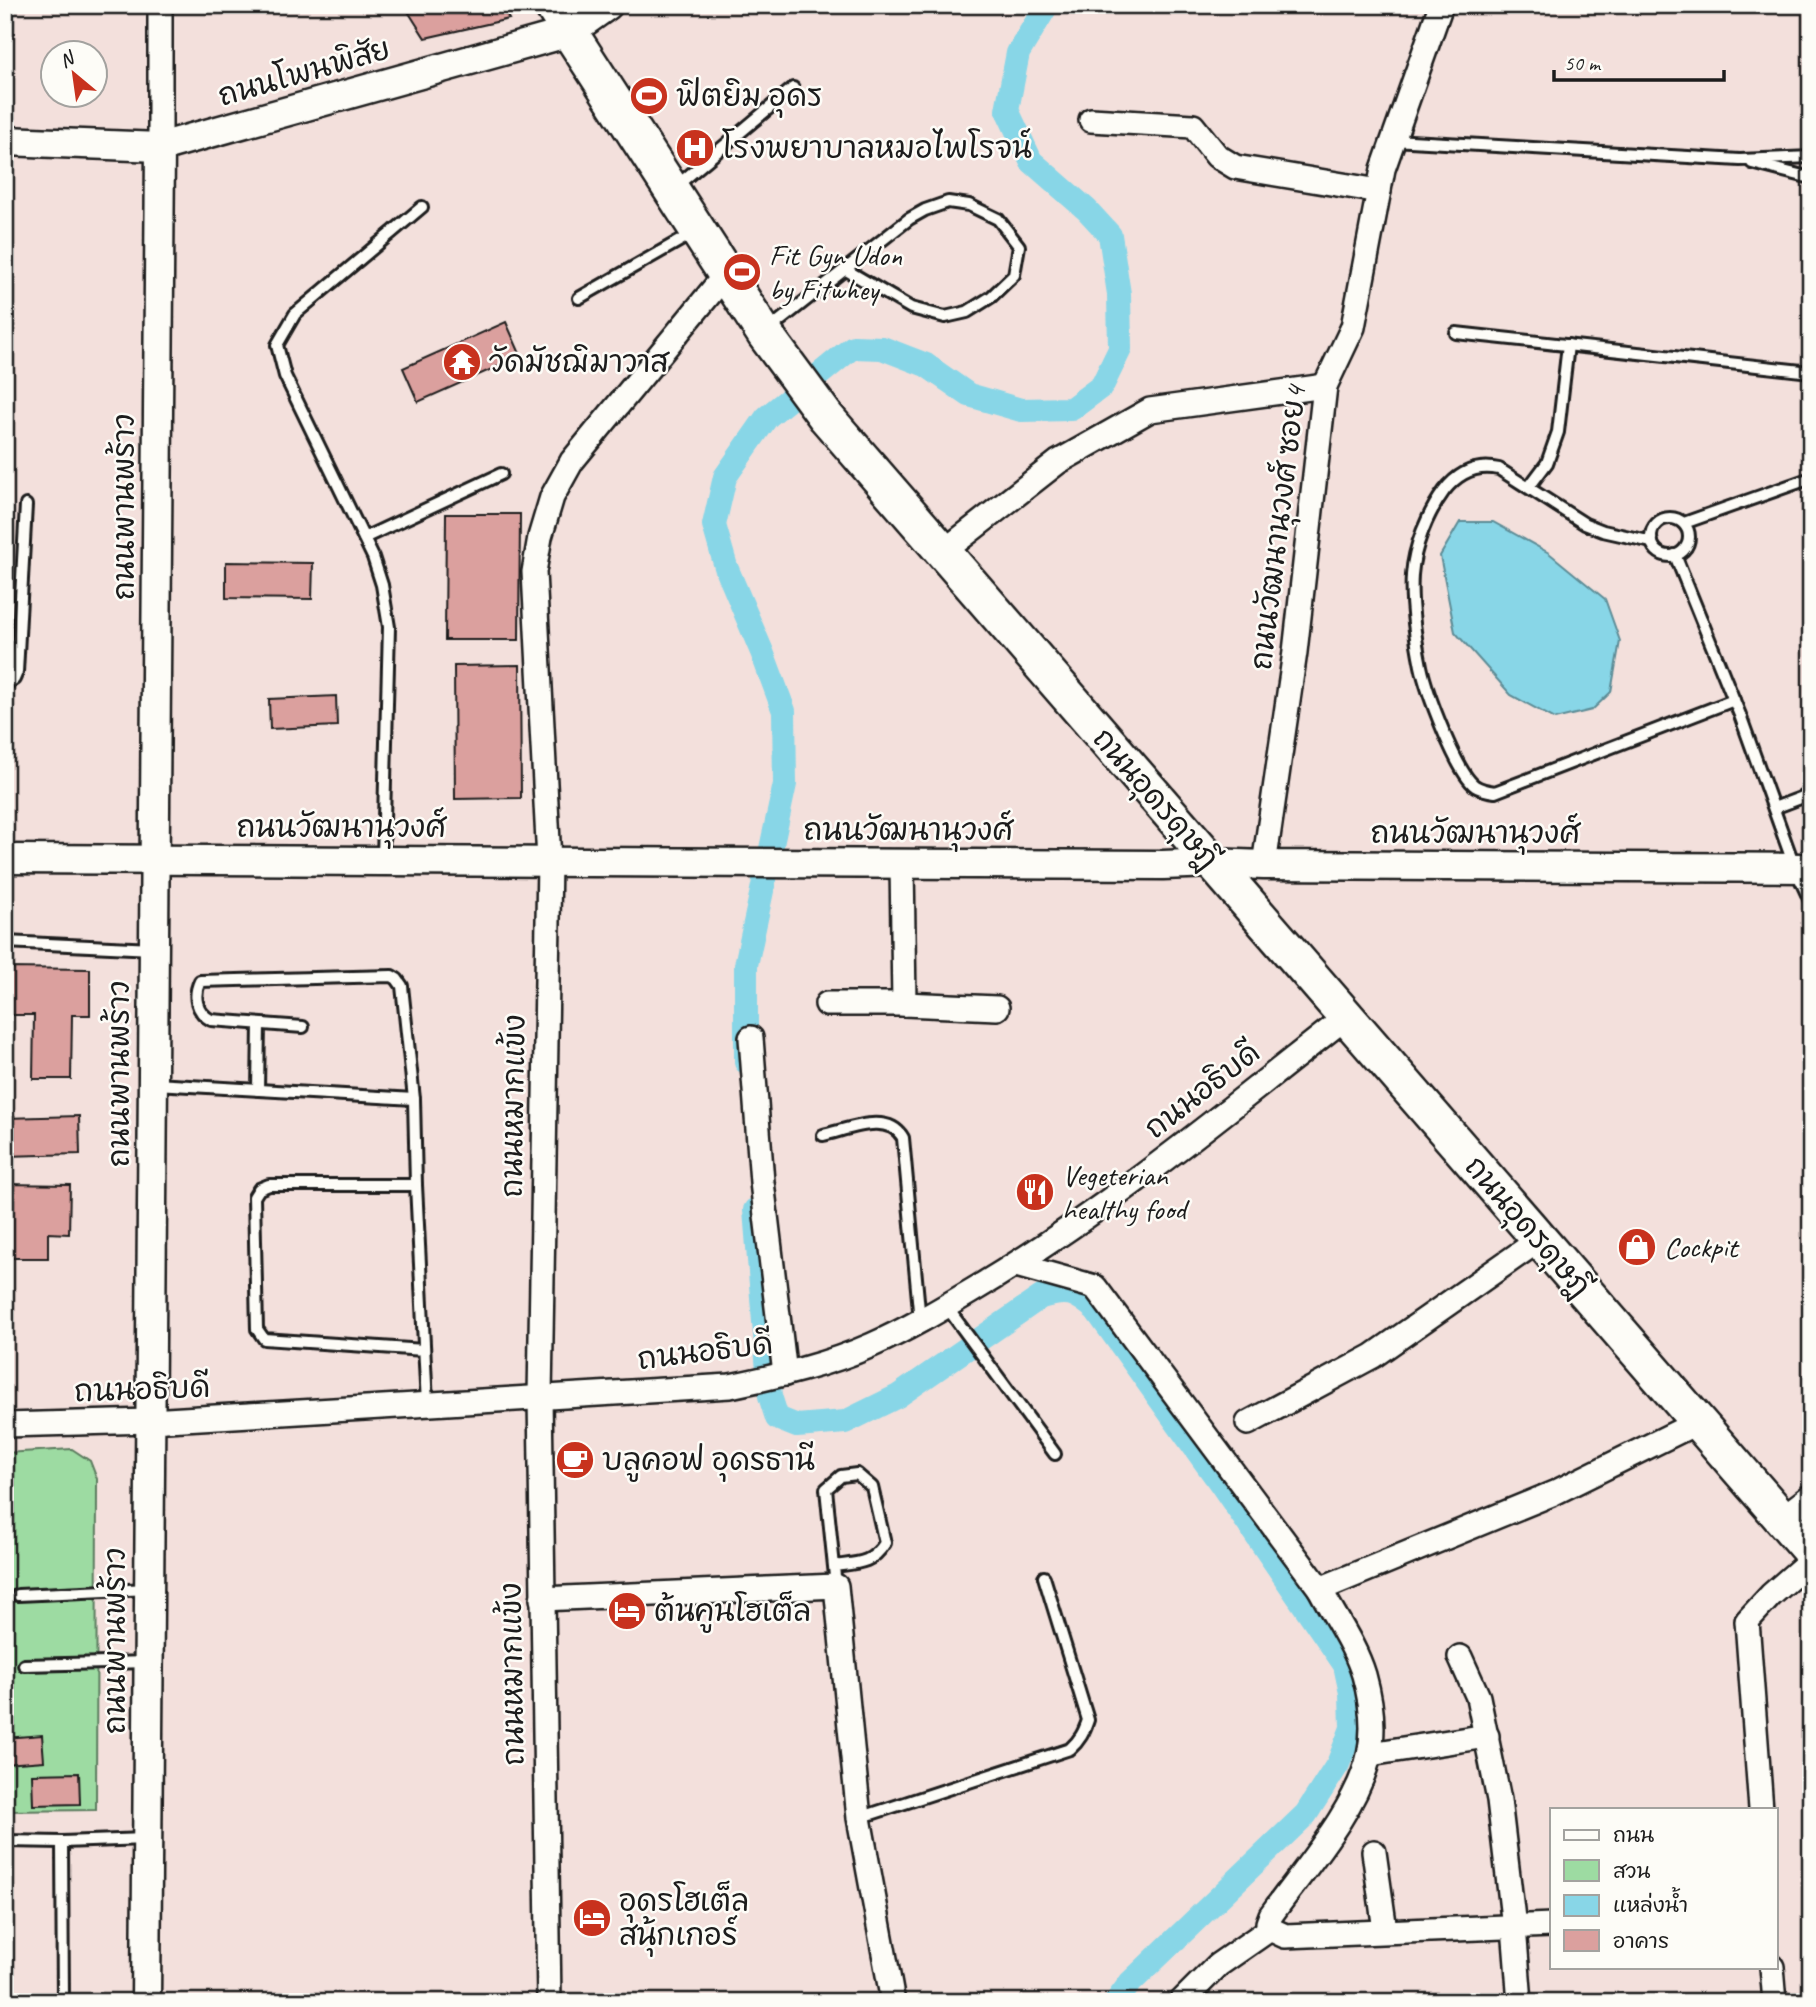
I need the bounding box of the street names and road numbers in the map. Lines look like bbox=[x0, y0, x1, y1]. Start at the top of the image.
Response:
street label: ถนนโพนพิสัย bbox=[213, 28, 395, 115]
street label: ถนนวัฒนานุวงศ์ ซอย4 bbox=[1241, 381, 1318, 672]
street label: ถนนพานพร้าว bbox=[105, 414, 143, 600]
street label: ถนนอุดรดุษฎี bbox=[1082, 720, 1227, 878]
street label: ถนนวัฒนานุวงศ์ bbox=[236, 807, 447, 849]
street label: ถนนวัฒนานุวงศ์ bbox=[803, 810, 1014, 852]
street label: ถนนวัฒนานุวงศ์ bbox=[1370, 813, 1581, 855]
street label: ถนนพานพร้าว bbox=[100, 981, 138, 1167]
street label: ถนนหมากแข้ง bbox=[492, 1014, 534, 1198]
street label: ถนนอธิบดี bbox=[1137, 1033, 1267, 1147]
street label: ถนนอุดรดุษฎี bbox=[1454, 1148, 1599, 1306]
street label: ถนนอธิบดี bbox=[635, 1324, 775, 1378]
street label: ถนนอธิบดี bbox=[73, 1368, 211, 1410]
street label: ถนนพานพร้าว bbox=[96, 1548, 134, 1734]
street label: ถนนหมากแข้ง bbox=[491, 1582, 533, 1766]

